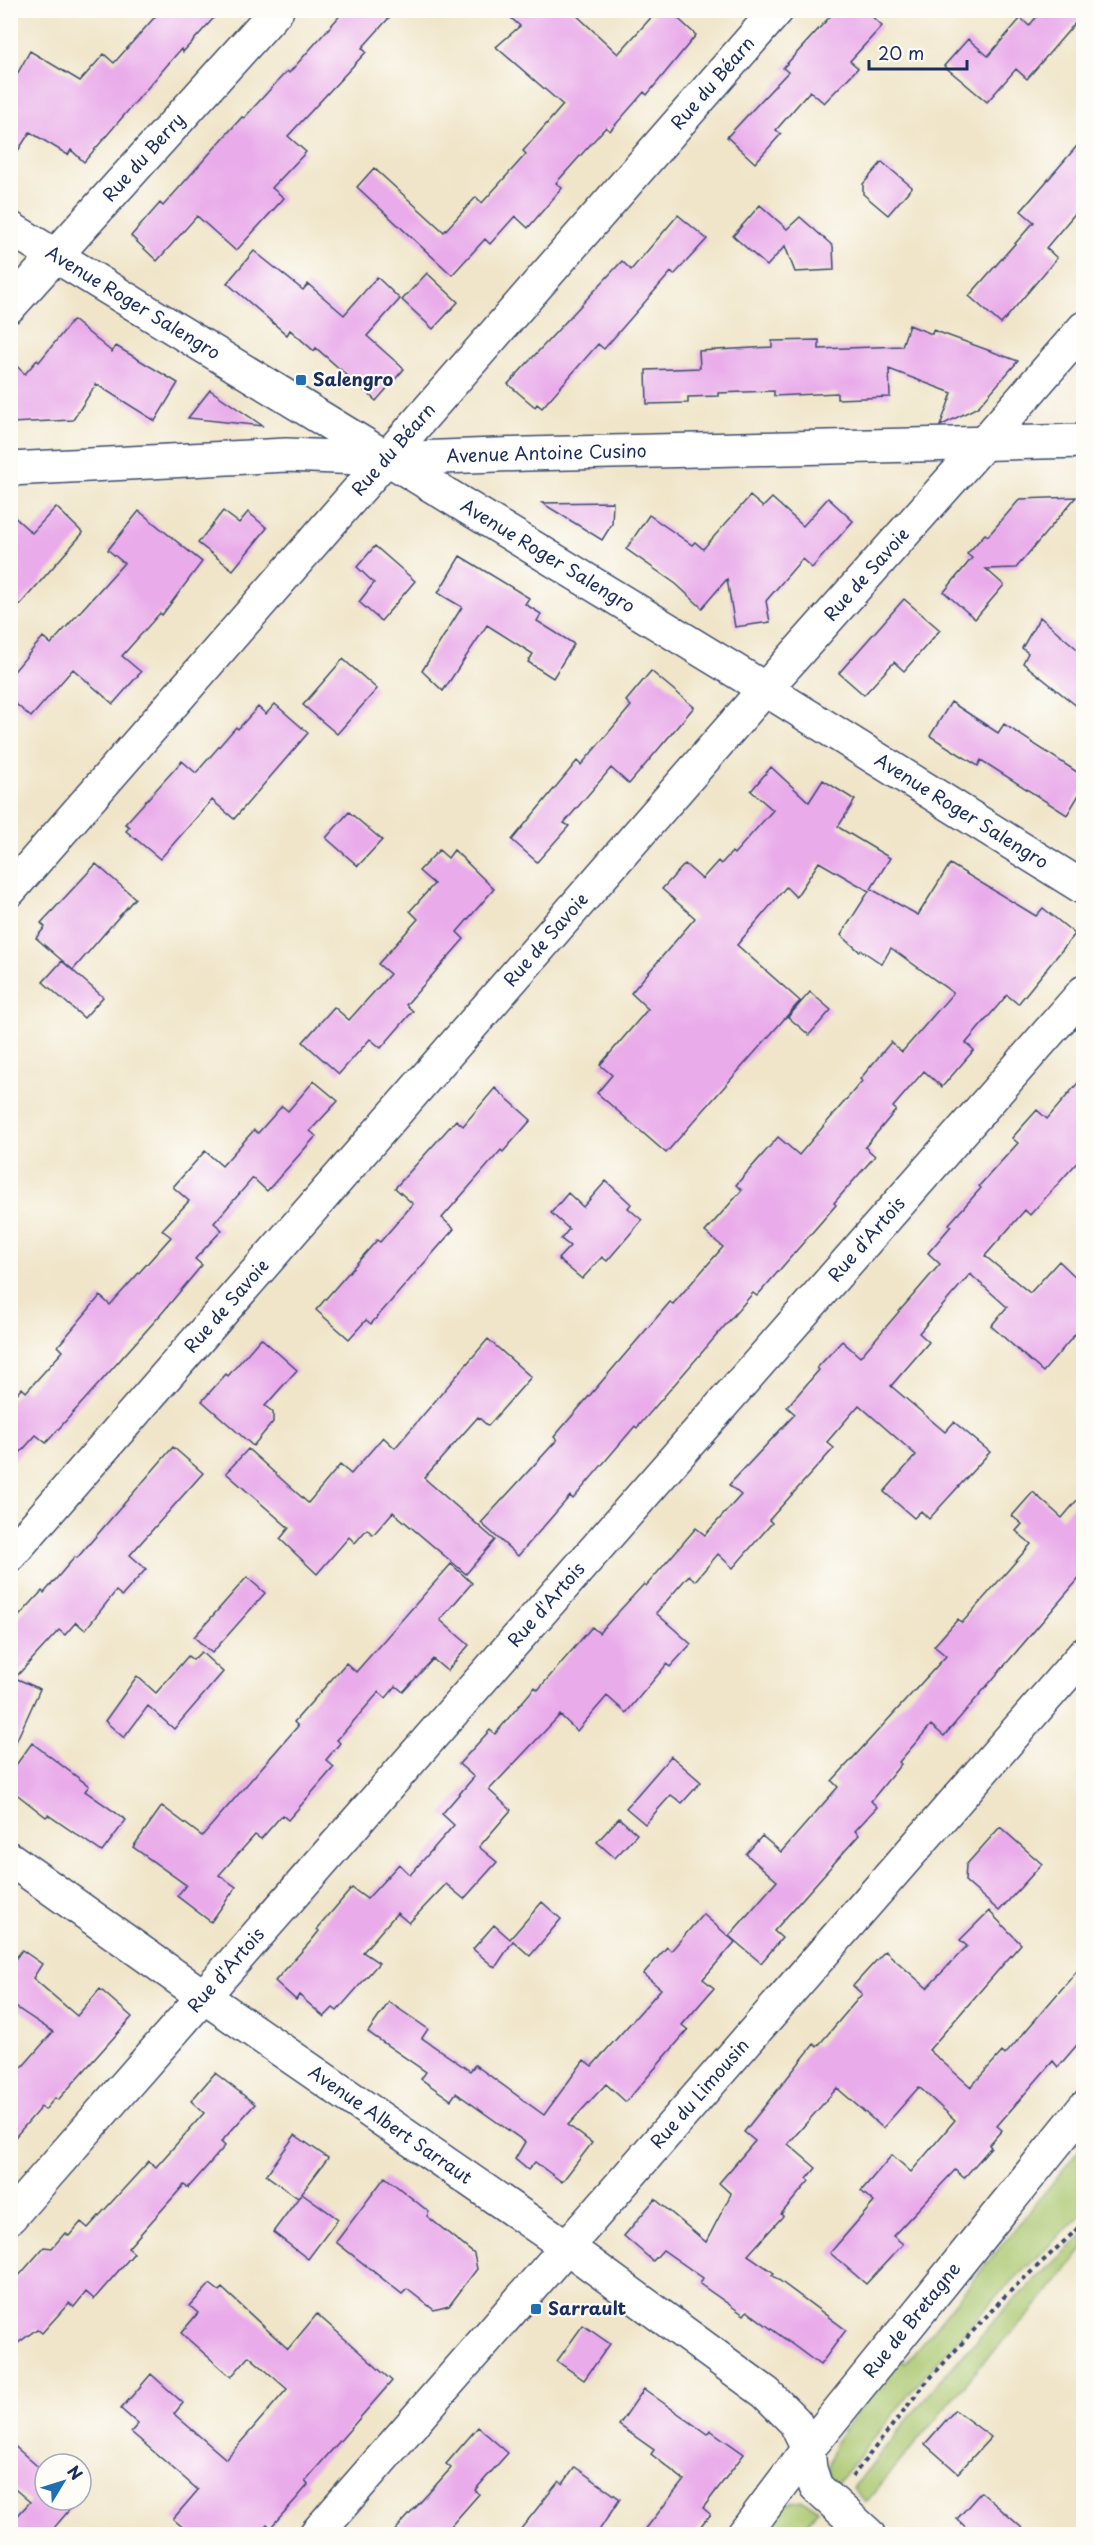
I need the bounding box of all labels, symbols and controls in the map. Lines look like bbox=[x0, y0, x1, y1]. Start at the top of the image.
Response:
street label: Rue du Béarn bbox=[664, 30, 760, 135]
scale bar bbox=[869, 33, 966, 71]
text: 20 m bbox=[878, 39, 924, 66]
street label: Rue du Berry bbox=[95, 106, 190, 207]
street label: Avenue Roger Salengro bbox=[41, 238, 226, 365]
place label: Salengro bbox=[313, 365, 393, 392]
marker: Salengro bbox=[294, 373, 308, 387]
street label: Rue du Béarn bbox=[344, 396, 441, 501]
street label: Avenue Antoine Cusino bbox=[446, 436, 647, 469]
street label: Avenue Roger Salengro bbox=[456, 491, 641, 619]
street label: Rue de Savoie bbox=[817, 521, 915, 626]
street label: Avenue Roger Salengro bbox=[870, 746, 1054, 875]
street label: Rue de Savoie bbox=[496, 886, 594, 992]
street label: Rue d'Artois bbox=[821, 1190, 911, 1287]
street label: Rue de Savoie bbox=[177, 1252, 274, 1358]
street label: Rue d'Artois bbox=[501, 1555, 590, 1653]
street label: Rue d'Artois bbox=[180, 1921, 270, 2018]
street label: Rue du Limousin bbox=[643, 2032, 755, 2154]
street label: Avenue Albert Sarraut bbox=[304, 2058, 478, 2190]
street label: Rue de Bretagne bbox=[856, 2256, 966, 2383]
place label: Sarrault bbox=[548, 2294, 626, 2321]
marker: Sarrault bbox=[529, 2302, 543, 2316]
north arrow bbox=[33, 2452, 93, 2512]
text: N bbox=[62, 2460, 89, 2485]

